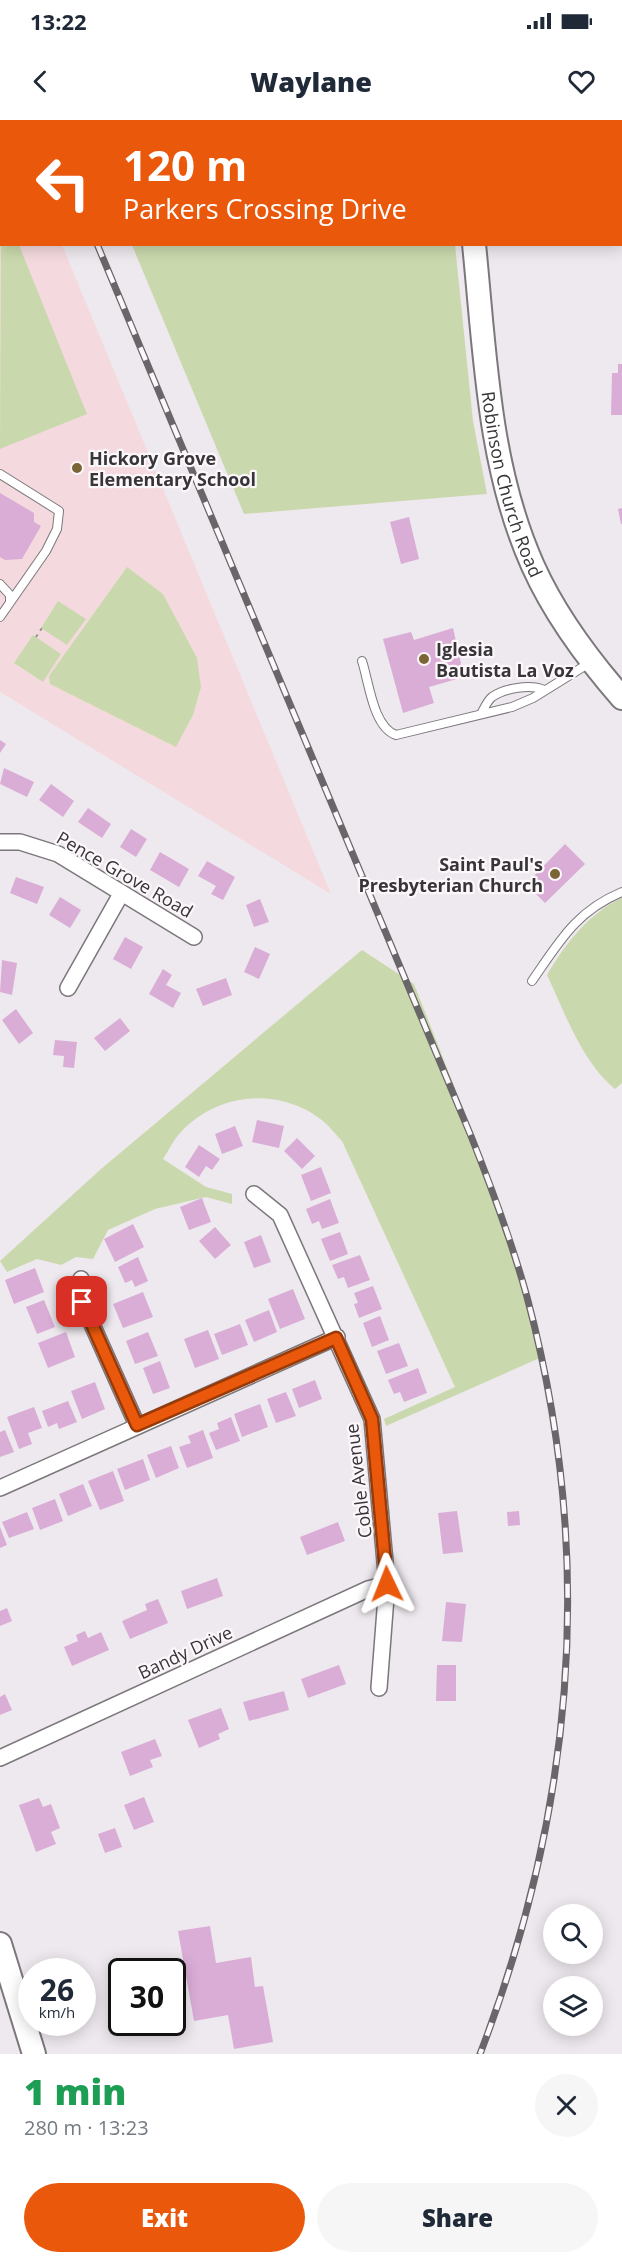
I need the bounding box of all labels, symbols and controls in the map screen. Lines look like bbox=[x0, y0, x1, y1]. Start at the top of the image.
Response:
text: 13:22 bbox=[30, 6, 87, 36]
text: Waylane bbox=[250, 63, 372, 100]
icon: back bbox=[24, 65, 57, 98]
icon: heart bbox=[565, 65, 598, 98]
text: 120 m bbox=[123, 136, 247, 193]
icon: left bbox=[24, 144, 102, 222]
text: Parkers Crossing Drive bbox=[123, 190, 407, 227]
street label: Robinson Church Road bbox=[477, 390, 548, 581]
place label: Hickory Grove Elementary School bbox=[89, 446, 256, 491]
marker: Hickory Grove Elementary School bbox=[70, 461, 84, 475]
place label: Iglesia Bautista La Voz bbox=[436, 637, 574, 682]
marker: Iglesia Bautista La Voz bbox=[417, 652, 431, 666]
street label: Pence Grove Road bbox=[53, 825, 197, 923]
place label: Saint Paul's Presbyterian Church bbox=[358, 852, 543, 897]
marker: Saint Paul's Presbyterian Church bbox=[548, 867, 562, 881]
pin bbox=[56, 1276, 107, 1327]
icon: arrive bbox=[65, 1285, 98, 1318]
street label: Coble Avenue bbox=[339, 1422, 377, 1540]
position arrow bbox=[355, 1552, 419, 1616]
street label: Bandy Drive bbox=[134, 1620, 236, 1684]
map controls bbox=[543, 1904, 603, 2036]
button: search bbox=[543, 1904, 603, 1964]
speed limit sign: 30 bbox=[108, 1958, 186, 2036]
text: 26 bbox=[40, 1969, 74, 2010]
button: layers bbox=[543, 1976, 603, 2036]
text: km/h bbox=[39, 2002, 75, 2022]
text: 1 min bbox=[24, 2067, 126, 2116]
button: close bbox=[535, 2074, 598, 2137]
text: 280 m · 13:23 bbox=[24, 2114, 149, 2141]
button: Exit bbox=[24, 2183, 305, 2252]
button: Share bbox=[317, 2183, 598, 2252]

